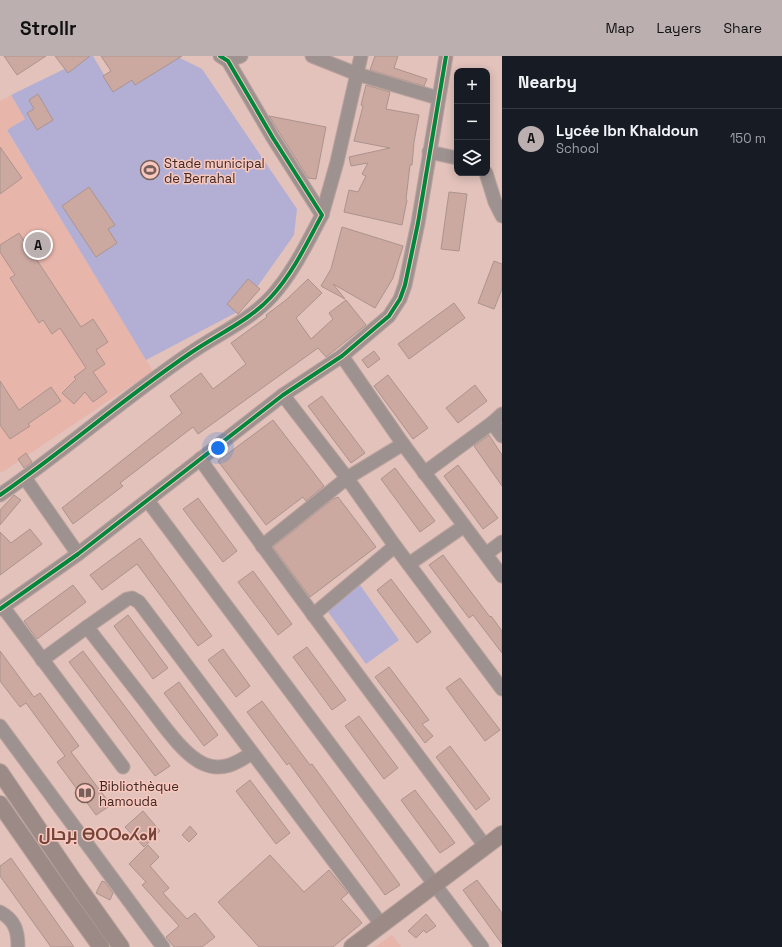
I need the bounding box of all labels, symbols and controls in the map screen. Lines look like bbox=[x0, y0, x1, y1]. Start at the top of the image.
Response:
text: Strollr bbox=[20, 16, 77, 41]
text: Map bbox=[605, 19, 635, 37]
text: Layers bbox=[657, 19, 701, 37]
text: Share bbox=[723, 19, 762, 37]
map controls bbox=[454, 68, 490, 176]
button: + bbox=[454, 68, 490, 104]
text: Nearby bbox=[518, 71, 577, 93]
button: − bbox=[454, 104, 490, 140]
text: Lycée Ibn Khaldoun bbox=[556, 121, 698, 140]
text: A bbox=[527, 130, 535, 147]
text: 150 m bbox=[730, 130, 766, 147]
button: layers bbox=[454, 140, 490, 176]
text: School bbox=[556, 140, 599, 157]
place label: Stade municipal de Berrahal bbox=[164, 155, 265, 187]
sports icon: Stade municipal de Berrahal bbox=[139, 159, 161, 181]
pin: A bbox=[25, 230, 51, 260]
your location bbox=[208, 438, 228, 458]
place label: Bibliothèque hamouda bbox=[99, 778, 179, 810]
library icon: Bibliothèque hamouda bbox=[74, 782, 96, 804]
district label: برحال ⴱⵔⵔⴰⵃⴰⵍ bbox=[39, 823, 157, 845]

